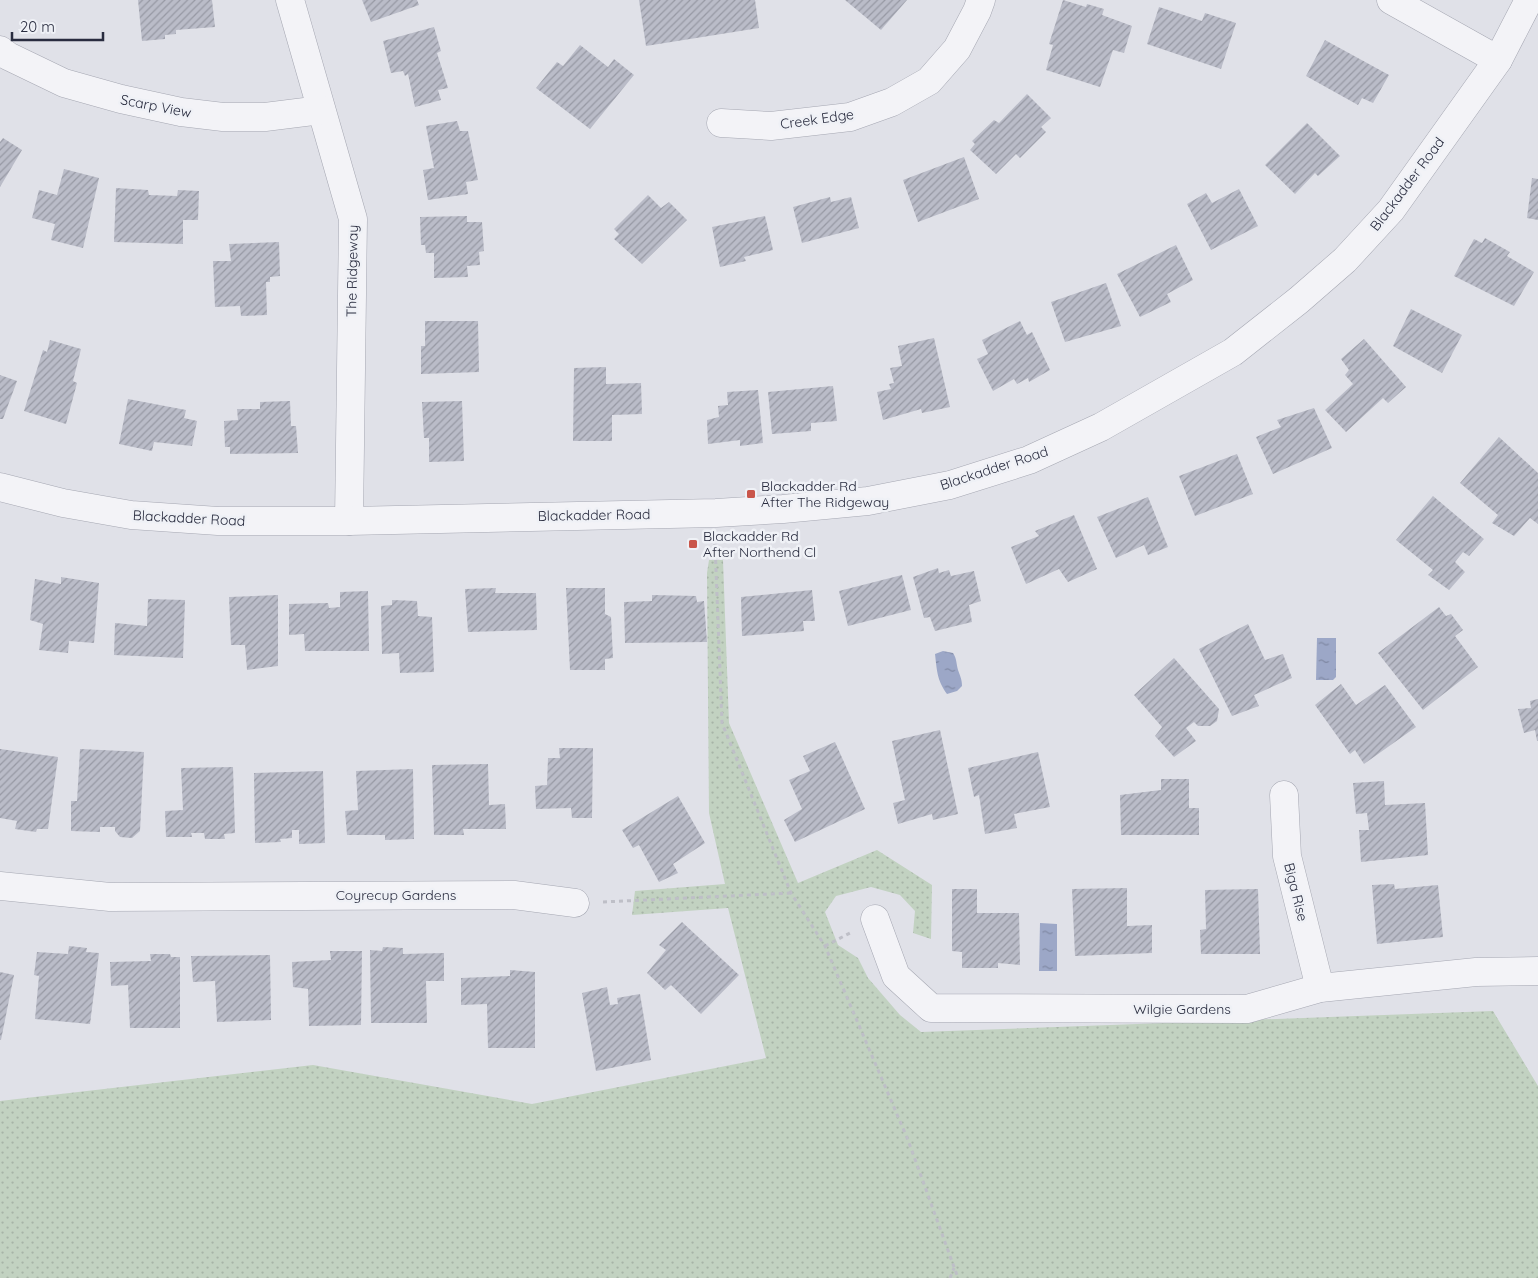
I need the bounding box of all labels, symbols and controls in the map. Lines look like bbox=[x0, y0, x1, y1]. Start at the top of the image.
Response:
scale bar bbox=[12, 10, 104, 42]
text: 20 m bbox=[20, 17, 55, 36]
street label: Scarp View bbox=[119, 90, 194, 122]
street label: Creek Edge bbox=[779, 105, 855, 133]
street label: Blackadder Road bbox=[1366, 134, 1448, 234]
street label: The Ridgeway bbox=[342, 225, 362, 317]
street label: Blackadder Road bbox=[938, 442, 1050, 494]
place label: Blackadder Rd After The Ridgeway bbox=[761, 477, 889, 511]
marker: Blackadder Rd After The Ridgeway bbox=[745, 488, 757, 500]
street label: Blackadder Road bbox=[537, 505, 651, 525]
street label: Blackadder Road bbox=[132, 506, 246, 530]
place label: Blackadder Rd After Northend Cl bbox=[703, 527, 816, 561]
marker: Blackadder Rd After Northend Cl bbox=[687, 538, 699, 550]
street label: Biga Rise bbox=[1280, 861, 1312, 923]
street label: Coyrecup Gardens bbox=[336, 886, 456, 904]
street label: Wilgie Gardens bbox=[1133, 1000, 1231, 1018]

